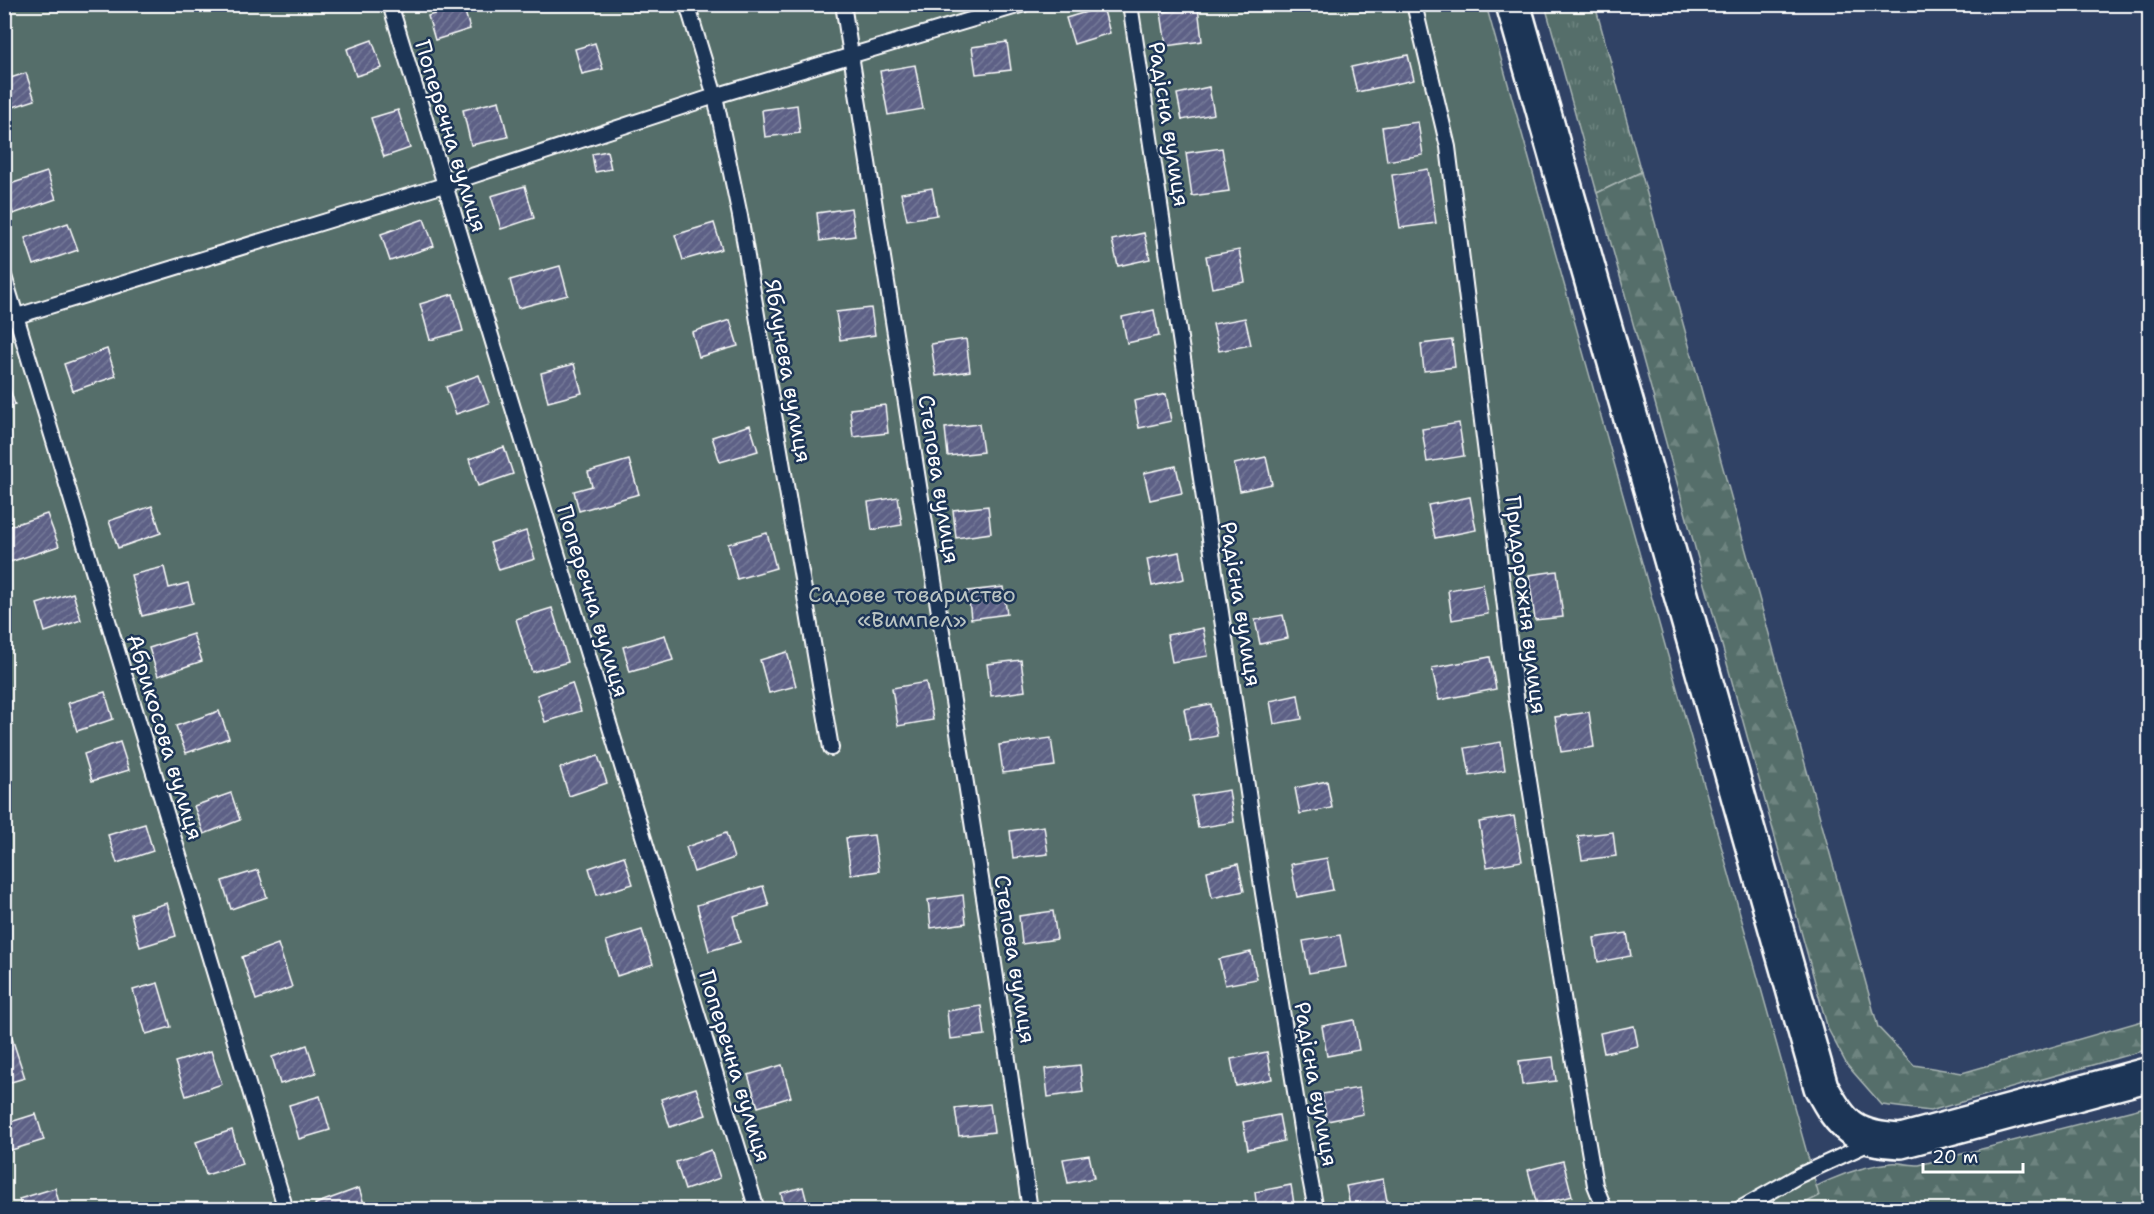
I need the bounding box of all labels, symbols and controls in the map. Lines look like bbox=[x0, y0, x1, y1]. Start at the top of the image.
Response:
street label: Поперечна вулиця bbox=[408, 36, 494, 236]
street label: Радісна вулиця bbox=[1142, 39, 1196, 209]
street label: Яблунева вулиця bbox=[758, 277, 818, 465]
street label: Степова вулиця bbox=[911, 393, 967, 565]
street label: Придорожня вулиця bbox=[1498, 494, 1554, 716]
street label: Поперечна вулиця bbox=[550, 501, 636, 701]
street label: Радісна вулиця bbox=[1214, 519, 1268, 689]
park label: Садове товариство «Вимпел» bbox=[808, 580, 1016, 634]
street label: Абрикосова вулиця bbox=[120, 630, 210, 844]
street label: Степова вулиця bbox=[987, 873, 1043, 1045]
street label: Поперечна вулиця bbox=[692, 966, 778, 1166]
street label: Радісна вулиця bbox=[1287, 999, 1345, 1169]
scale bar bbox=[1923, 1136, 2024, 1174]
text: 20 m bbox=[1932, 1145, 1978, 1169]

